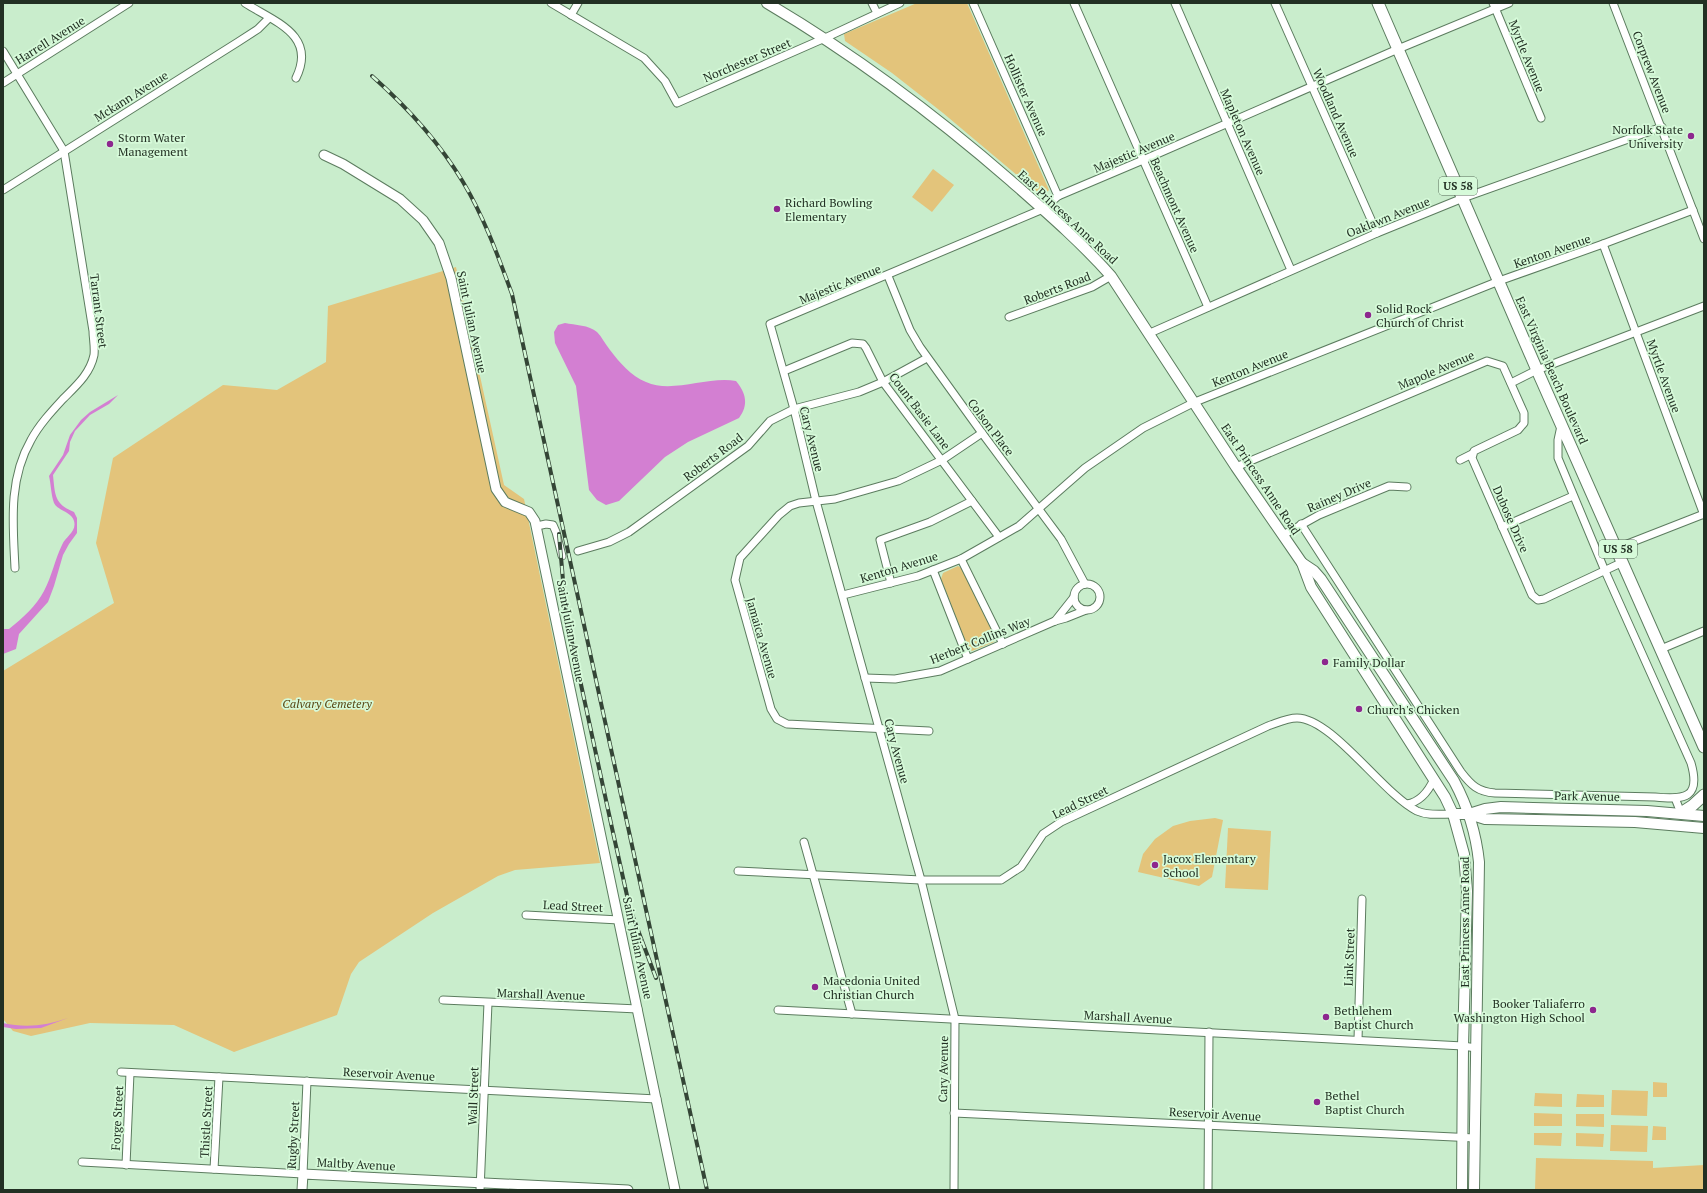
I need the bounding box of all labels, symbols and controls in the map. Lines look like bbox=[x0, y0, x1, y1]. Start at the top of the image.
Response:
street label: Harrell Avenue bbox=[12, 13, 88, 67]
street label: Myrtle Avenue bbox=[1506, 17, 1548, 95]
street label: Corprew Avenue bbox=[1629, 29, 1675, 115]
street label: Norchester Street bbox=[701, 35, 794, 85]
street label: Hollister Avenue bbox=[1001, 52, 1051, 138]
street label: Woodland Avenue bbox=[1310, 66, 1362, 160]
street label: Mckann Avenue bbox=[91, 67, 171, 125]
street label: Mapleton Avenue bbox=[1217, 86, 1269, 178]
place label: Norfolk State University bbox=[1612, 122, 1684, 151]
street label: Majestic Avenue bbox=[1091, 128, 1177, 176]
place label: Storm Water Management bbox=[118, 130, 189, 159]
marker: Norfolk State University bbox=[1686, 131, 1696, 141]
marker: Storm Water Management bbox=[105, 139, 115, 149]
street label: Beachmont Avenue bbox=[1147, 155, 1203, 255]
street label: East Princess Anne Road bbox=[1015, 167, 1121, 267]
road number: US 58 bbox=[1439, 177, 1477, 195]
street label: Oaklawn Avenue bbox=[1344, 193, 1432, 241]
place label: Richard Bowling Elementary bbox=[785, 195, 873, 224]
marker: Richard Bowling Elementary bbox=[772, 204, 782, 214]
street label: Kenton Avenue bbox=[1511, 231, 1593, 271]
street label: Majestic Avenue bbox=[797, 261, 883, 307]
street label: Roberts Road bbox=[1021, 268, 1093, 308]
street label: Saint Julian Avenue bbox=[454, 270, 490, 374]
street label: Tarrant Street bbox=[87, 273, 111, 350]
street label: East Virginia Beach Boulevard bbox=[1513, 294, 1592, 446]
place label: Solid Rock Church of Christ bbox=[1376, 301, 1465, 330]
marker: Solid Rock Church of Christ bbox=[1363, 310, 1373, 320]
street label: Myrtle Avenue bbox=[1644, 337, 1684, 415]
street label: Kenton Avenue bbox=[1210, 346, 1290, 390]
street label: Mapole Avenue bbox=[1396, 347, 1476, 393]
street label: Count Basie Lane bbox=[886, 370, 954, 452]
street label: Colson Place bbox=[965, 395, 1017, 459]
street label: Cary Avenue bbox=[797, 405, 827, 473]
street label: East Princess Anne Road bbox=[1218, 421, 1304, 538]
street label: Roberts Road bbox=[680, 430, 746, 484]
street label: Rainey Drive bbox=[1305, 475, 1373, 515]
street label: Dubose Drive bbox=[1490, 483, 1532, 555]
road number: US 58 bbox=[1599, 540, 1637, 558]
street label: Kenton Avenue bbox=[858, 548, 940, 586]
street label: Saint Julian Avenue bbox=[554, 579, 588, 683]
street label: Jamaica Avenue bbox=[743, 596, 781, 680]
street label: Herbert Collins Way bbox=[928, 613, 1033, 667]
place label: Family Dollar bbox=[1333, 655, 1406, 670]
marker: Family Dollar bbox=[1320, 657, 1330, 667]
park label: Calvary Cemetery bbox=[282, 696, 372, 711]
place label: Church's Chicken bbox=[1367, 702, 1460, 717]
marker: Church's Chicken bbox=[1354, 704, 1364, 714]
street label: Cary Avenue bbox=[881, 717, 913, 785]
street label: Lead Street bbox=[1050, 782, 1111, 822]
street label: Park Avenue bbox=[1554, 788, 1620, 804]
place label: Jacox Elementary School bbox=[1163, 851, 1257, 880]
street label: East Princess Anne Road bbox=[1457, 856, 1472, 987]
marker: Jacox Elementary School bbox=[1150, 860, 1160, 870]
street label: Saint Julian Avenue bbox=[620, 896, 656, 1000]
street label: Lead Street bbox=[543, 897, 604, 915]
street label: Link Street bbox=[1340, 927, 1358, 986]
place label: Macedonia United Christian Church bbox=[823, 973, 920, 1002]
marker: Macedonia United Christian Church bbox=[810, 982, 820, 992]
street label: Marshall Avenue bbox=[496, 985, 586, 1003]
place label: Booker Taliaferro Washington High School bbox=[1454, 996, 1585, 1025]
place label: Bethlehem Baptist Church bbox=[1334, 1003, 1414, 1032]
marker: Booker Taliaferro Washington High School bbox=[1588, 1005, 1598, 1015]
street label: Marshall Avenue bbox=[1083, 1007, 1173, 1027]
marker: Bethlehem Baptist Church bbox=[1321, 1012, 1331, 1022]
street label: Cary Avenue bbox=[935, 1036, 951, 1102]
street label: Reservoir Avenue bbox=[343, 1064, 435, 1084]
street label: Wall Street bbox=[464, 1066, 482, 1126]
street label: Forge Street bbox=[108, 1085, 126, 1151]
street label: Thistle Street bbox=[197, 1085, 215, 1158]
place label: Bethel Baptist Church bbox=[1325, 1088, 1405, 1117]
marker: Bethel Baptist Church bbox=[1312, 1097, 1322, 1107]
street label: Rugby Street bbox=[284, 1100, 302, 1169]
street label: Reservoir Avenue bbox=[1169, 1104, 1261, 1124]
street label: Maltby Avenue bbox=[316, 1154, 396, 1174]

